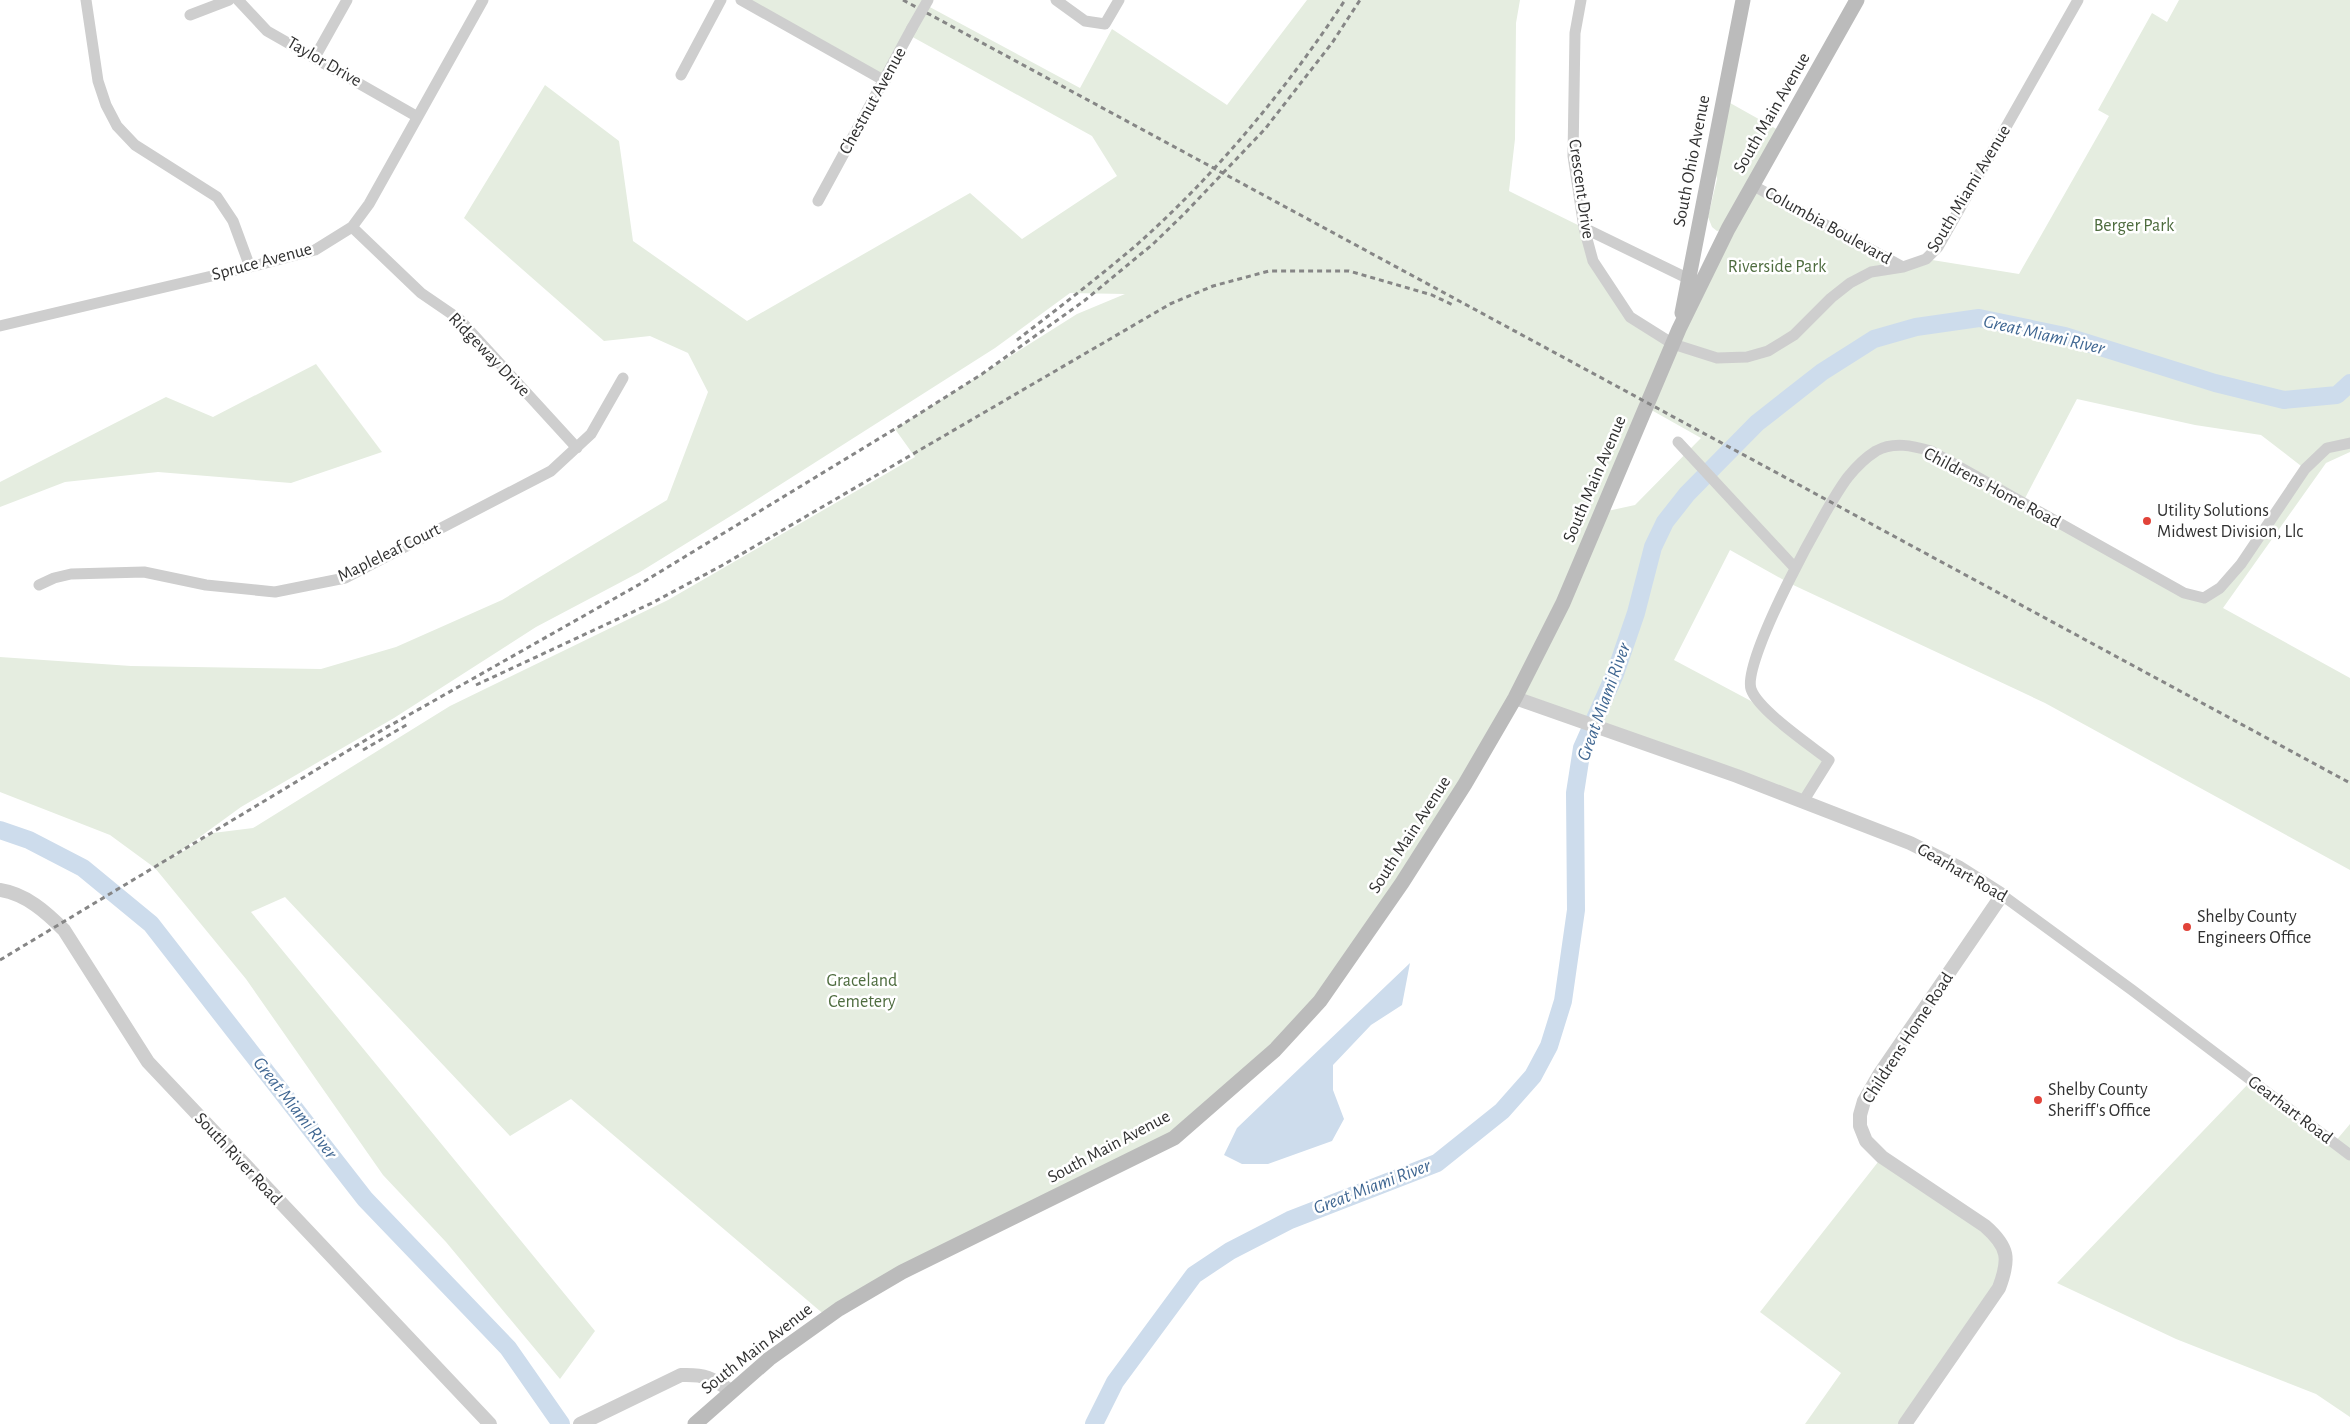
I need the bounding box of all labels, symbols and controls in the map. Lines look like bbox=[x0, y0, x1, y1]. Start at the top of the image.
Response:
street label: Taylor Drive bbox=[284, 34, 364, 90]
street label: Chestnut Avenue bbox=[836, 45, 910, 157]
street label: South Main Avenue bbox=[1730, 50, 1814, 176]
street label: South Ohio Avenue bbox=[1670, 94, 1714, 228]
street label: South Miami Avenue bbox=[1924, 122, 2014, 256]
street label: Crescent Drive bbox=[1565, 138, 1597, 240]
street label: Columbia Boulevard bbox=[1762, 184, 1894, 268]
park label: Berger Park bbox=[2094, 217, 2175, 235]
street label: Spruce Avenue bbox=[210, 240, 314, 284]
park label: Riverside Park bbox=[1728, 258, 1827, 276]
street label: Ridgeway Drive bbox=[445, 310, 533, 400]
water label: Great Miami River bbox=[1982, 312, 2107, 358]
street label: South Main Avenue bbox=[1560, 413, 1630, 545]
street label: Childrens Home Road bbox=[1921, 444, 2063, 532]
place label: Utility Solutions Midwest Division, Llc bbox=[2157, 502, 2303, 541]
marker: Utility Solutions Midwest Division, Llc bbox=[2141, 515, 2153, 527]
street label: Mapleleaf Court bbox=[335, 520, 443, 586]
water label: Great Miami River bbox=[1574, 640, 1634, 763]
street label: South Main Avenue bbox=[1366, 773, 1454, 897]
street label: Gearhart Road bbox=[1914, 840, 2010, 906]
place label: Shelby County Engineers Office bbox=[2197, 908, 2311, 947]
marker: Shelby County Engineers Office bbox=[2181, 921, 2193, 933]
street label: Childrens Home Road bbox=[1859, 969, 1957, 1107]
park label: Graceland Cemetery bbox=[827, 972, 897, 1011]
water label: Great Miami River bbox=[249, 1053, 341, 1163]
street label: Gearhart Road bbox=[2244, 1073, 2336, 1147]
place label: Shelby County Sheriff's Office bbox=[2048, 1081, 2151, 1120]
marker: Shelby County Sheriff's Office bbox=[2032, 1094, 2044, 1106]
street label: South Main Avenue bbox=[1045, 1107, 1173, 1187]
street label: South River Road bbox=[191, 1109, 285, 1209]
water label: Great Miami River bbox=[1311, 1156, 1434, 1218]
street label: South Main Avenue bbox=[698, 1300, 816, 1398]

